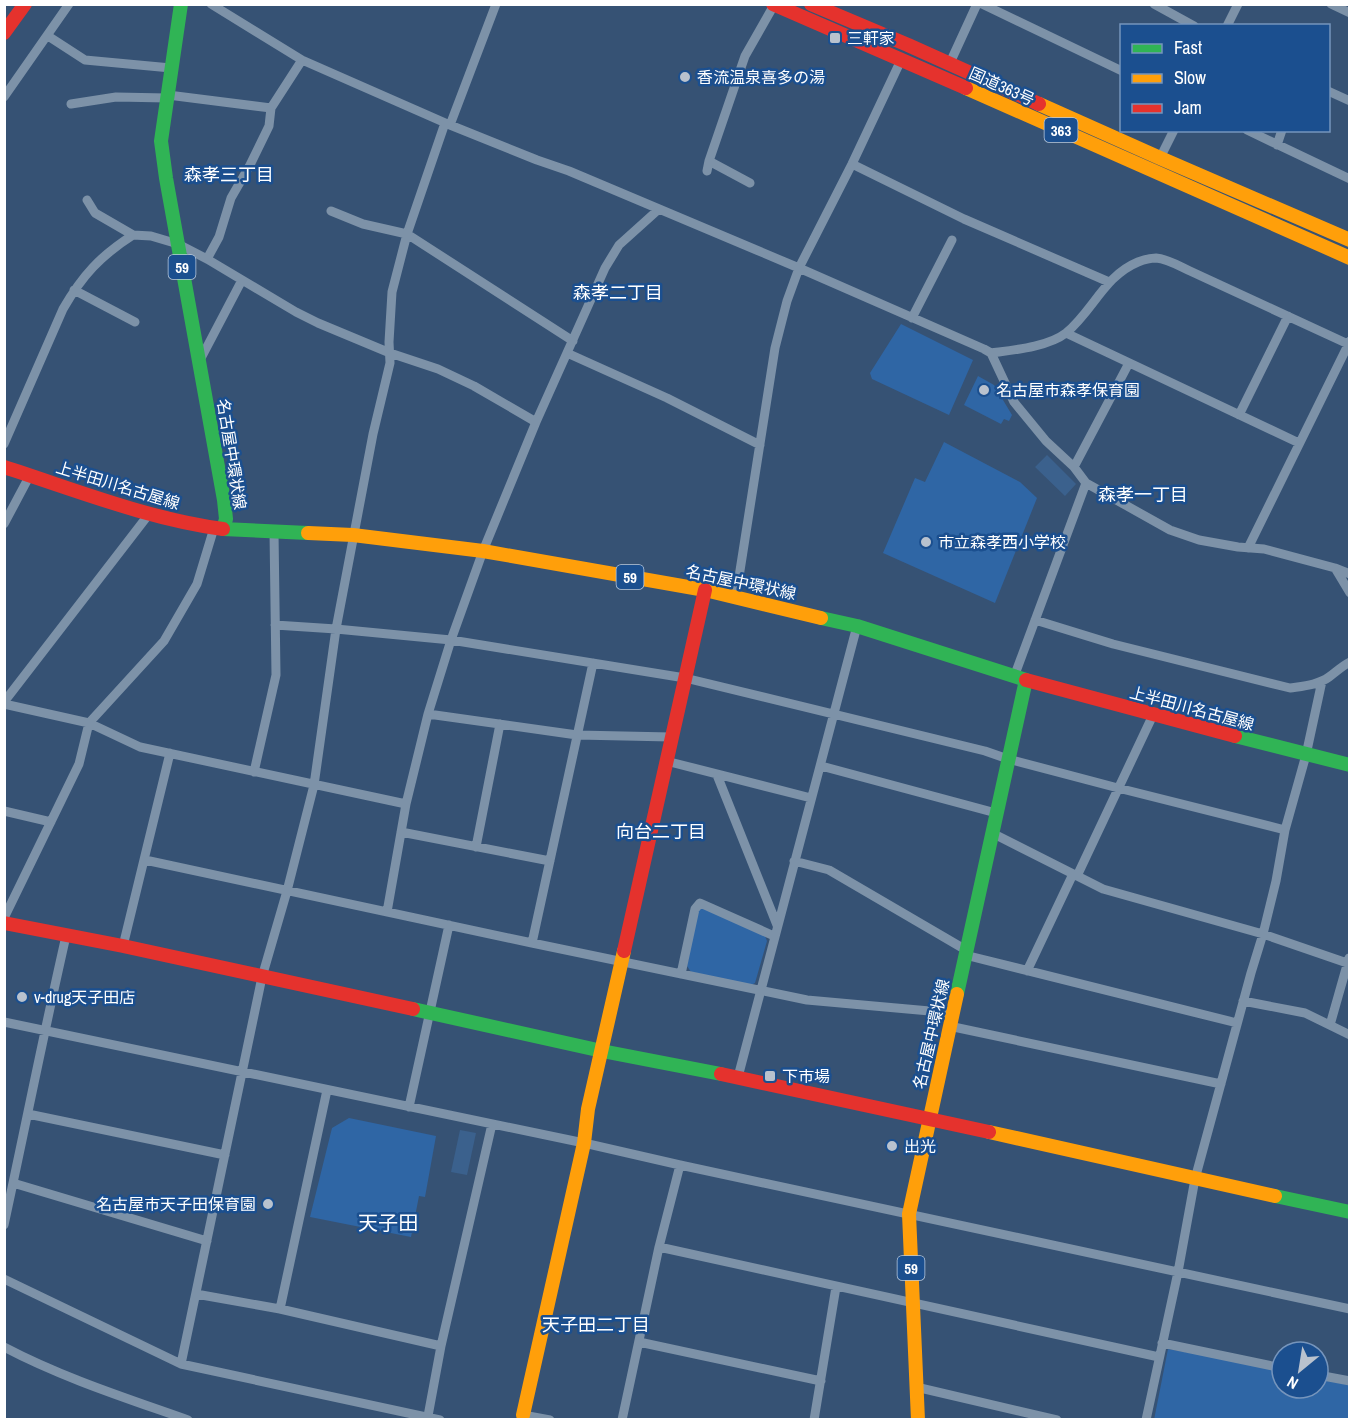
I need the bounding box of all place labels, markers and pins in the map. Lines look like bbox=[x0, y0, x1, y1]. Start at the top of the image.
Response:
place label: 三軒家 bbox=[847, 27, 895, 49]
marker: 三軒家 bbox=[828, 31, 842, 45]
place label: 香流温泉喜多の湯 bbox=[697, 66, 825, 88]
marker: 香流温泉喜多の湯 bbox=[678, 70, 692, 84]
place label: 名古屋市森孝保育園 bbox=[996, 379, 1140, 401]
marker: 名古屋市森孝保育園 bbox=[977, 383, 991, 397]
place label: 市立森孝西小学校 bbox=[938, 531, 1066, 553]
marker: 市立森孝西小学校 bbox=[919, 535, 933, 549]
place label: v-drug天子田店 bbox=[34, 986, 135, 1008]
marker: v-drug天子田店 bbox=[15, 990, 29, 1004]
place label: 下市場 bbox=[782, 1065, 830, 1087]
marker: 下市場 bbox=[763, 1069, 777, 1083]
place label: 出光 bbox=[904, 1135, 936, 1157]
marker: 出光 bbox=[885, 1139, 899, 1153]
place label: 名古屋市天子田保育園 bbox=[96, 1193, 256, 1215]
marker: 名古屋市天子田保育園 bbox=[261, 1197, 275, 1211]

